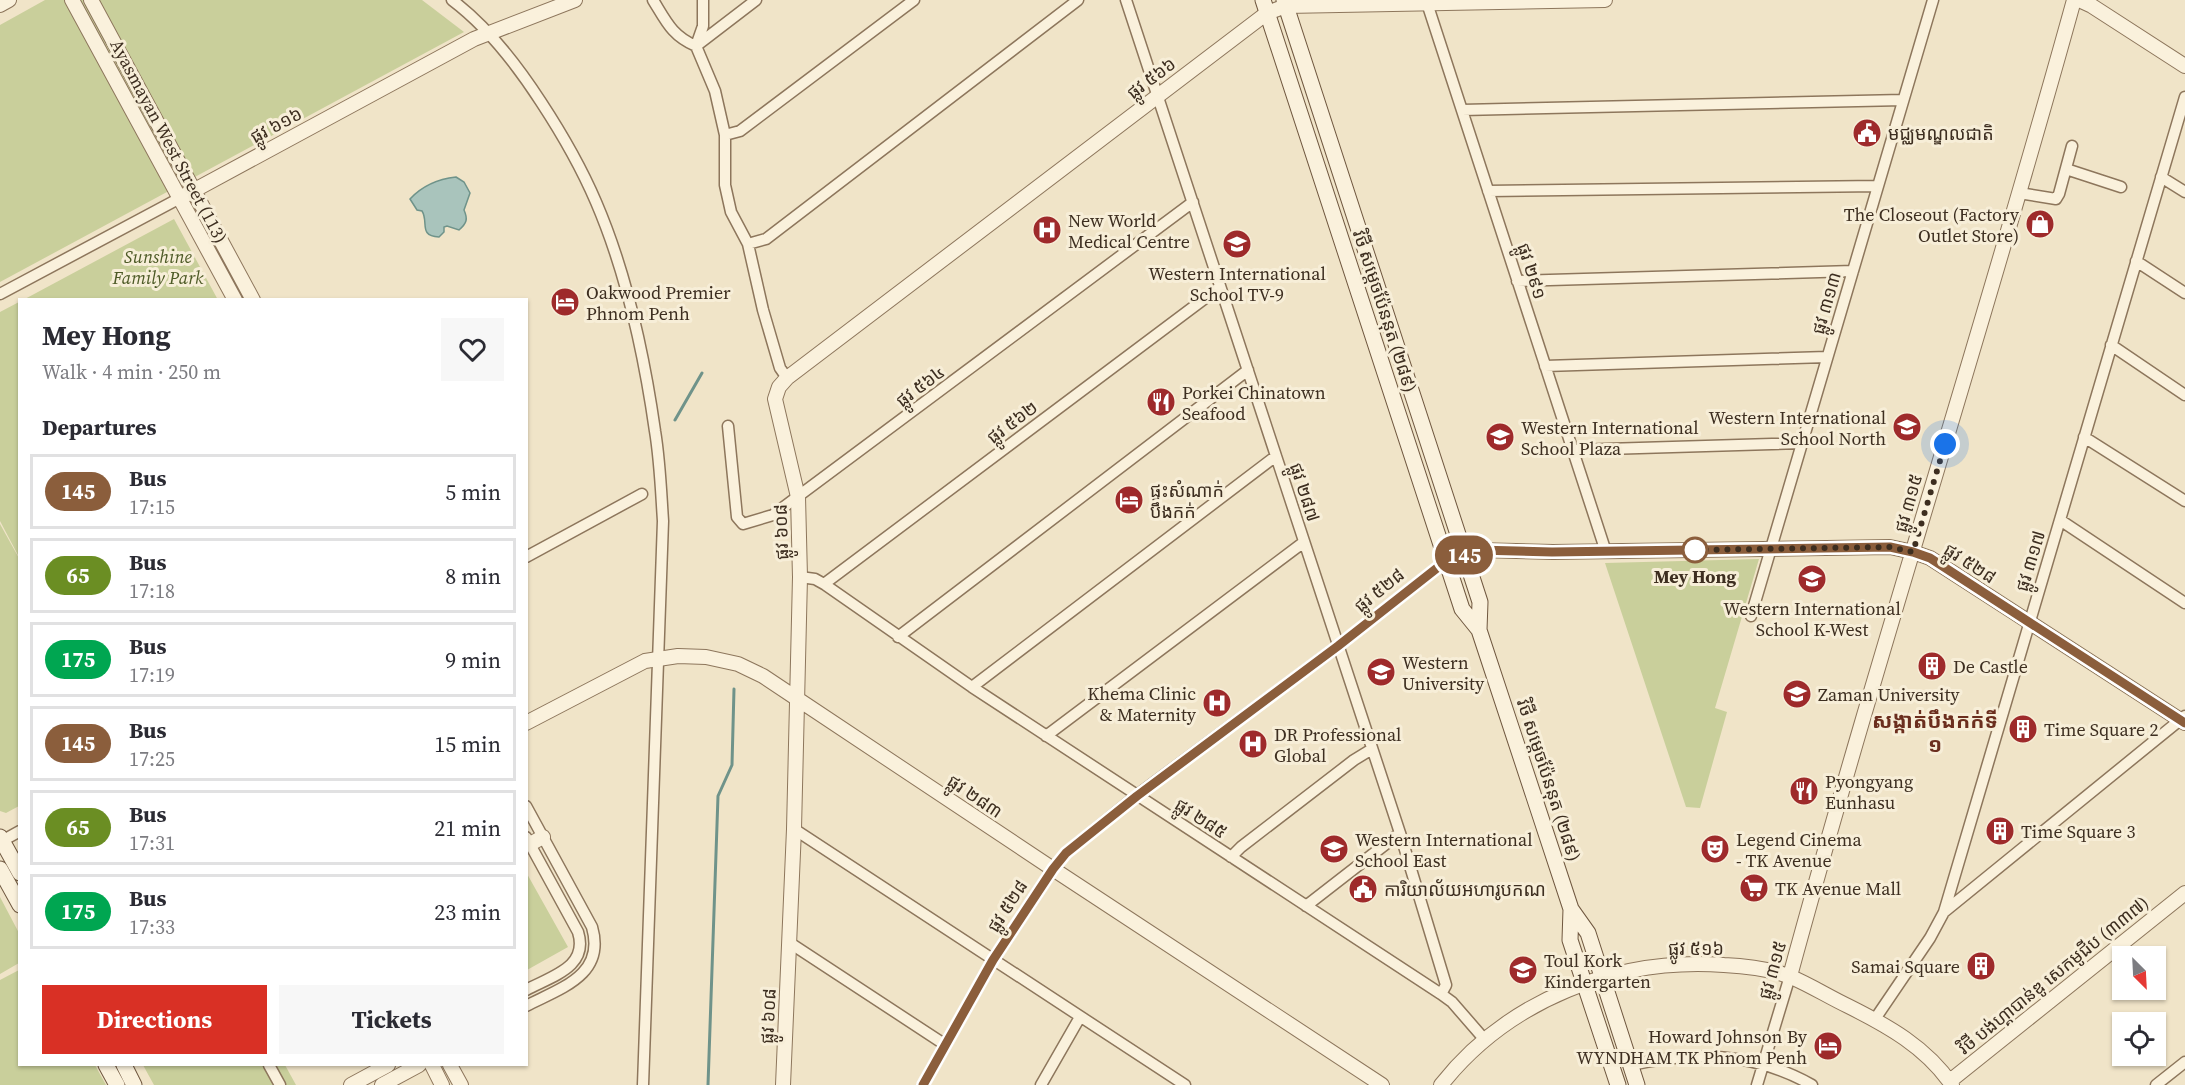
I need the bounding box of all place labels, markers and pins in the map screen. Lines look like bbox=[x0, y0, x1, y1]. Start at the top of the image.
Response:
public building icon: មជ្ឈមណ្ឌលជាតិ bbox=[1851, 117, 1883, 149]
place label: មជ្ឈមណ្ឌលជាតិ bbox=[1888, 121, 1994, 146]
place label: The Closeout (Factory Outlet Store) bbox=[1844, 202, 2020, 248]
place label: New World Medical Centre bbox=[1068, 208, 1190, 254]
shop icon: The Closeout (Factory Outlet Store) bbox=[2024, 208, 2056, 240]
hospital icon: New World Medical Centre bbox=[1031, 214, 1063, 246]
school or university icon: Western International School TV-9 bbox=[1221, 228, 1253, 260]
place label: Western International School TV-9 bbox=[1148, 261, 1326, 307]
place label: Oakwood Premier Phnom Penh bbox=[586, 280, 731, 326]
hotel icon: Oakwood Premier Phnom Penh bbox=[549, 286, 581, 318]
place label: Porkei Chinatown Seafood bbox=[1182, 380, 1326, 426]
restaurant icon: Porkei Chinatown Seafood bbox=[1145, 386, 1177, 418]
place label: Western International School North bbox=[1708, 405, 1886, 451]
school or university icon: Western International School North bbox=[1891, 411, 1923, 443]
place label: Western International School Plaza bbox=[1521, 415, 1699, 461]
school or university icon: Western International School Plaza bbox=[1484, 421, 1516, 453]
place label: ផ្ទះសំណាក់ បឹងកក់ bbox=[1150, 478, 1224, 524]
hotel icon: ផ្ទះសំណាក់ បឹងកក់ bbox=[1113, 484, 1145, 516]
marker: Mey Hong bbox=[1682, 537, 1708, 563]
school or university icon: Western International School K-West bbox=[1796, 563, 1828, 595]
place label: Mey Hong bbox=[1654, 564, 1737, 589]
place label: Western International School K-West bbox=[1723, 596, 1901, 642]
place label: Western University bbox=[1402, 650, 1485, 696]
building icon: De Castle bbox=[1916, 650, 1948, 682]
place label: De Castle bbox=[1953, 654, 2028, 679]
school or university icon: Western University bbox=[1365, 656, 1397, 688]
school or university icon: Zaman University bbox=[1781, 678, 1813, 710]
place label: Khema Clinic & Maternity bbox=[1087, 681, 1197, 727]
place label: Zaman University bbox=[1818, 682, 1960, 707]
hospital icon: Khema Clinic & Maternity bbox=[1201, 687, 1233, 719]
building icon: Time Square 2 bbox=[2007, 713, 2039, 745]
place label: Time Square 2 bbox=[2044, 717, 2158, 742]
place label: DR Professional Global bbox=[1274, 722, 1401, 768]
hospital icon: DR Professional Global bbox=[1237, 728, 1269, 760]
place label: Pyongyang Eunhasu bbox=[1825, 769, 1913, 815]
restaurant icon: Pyongyang Eunhasu bbox=[1788, 775, 1820, 807]
building icon: Time Square 3 bbox=[1984, 815, 2016, 847]
place label: Time Square 3 bbox=[2021, 819, 2135, 844]
place label: Western International School East bbox=[1355, 827, 1533, 873]
place label: Legend Cinema - TK Avenue bbox=[1736, 827, 1863, 873]
school or university icon: Western International School East bbox=[1318, 833, 1350, 865]
theatre icon: Legend Cinema - TK Avenue bbox=[1699, 833, 1731, 865]
supermarket icon: TK Avenue Mall bbox=[1738, 872, 1770, 904]
public building icon: ការិយាល័យអហារូបកណ bbox=[1347, 873, 1379, 905]
place label: TK Avenue Mall bbox=[1775, 876, 1901, 901]
place label: ការិយាល័យអហារូបកណ bbox=[1384, 877, 1546, 902]
place label: Toul Kork Kindergarten bbox=[1544, 948, 1651, 994]
building icon: Samai Square bbox=[1965, 950, 1997, 982]
school or university icon: Toul Kork Kindergarten bbox=[1507, 954, 1539, 986]
place label: Samai Square bbox=[1851, 954, 1960, 979]
place label: Howard Johnson By WYNDHAM TK Phnom Penh bbox=[1576, 1024, 1808, 1070]
hotel icon: Howard Johnson By WYNDHAM TK Phnom Penh bbox=[1812, 1030, 1844, 1062]

